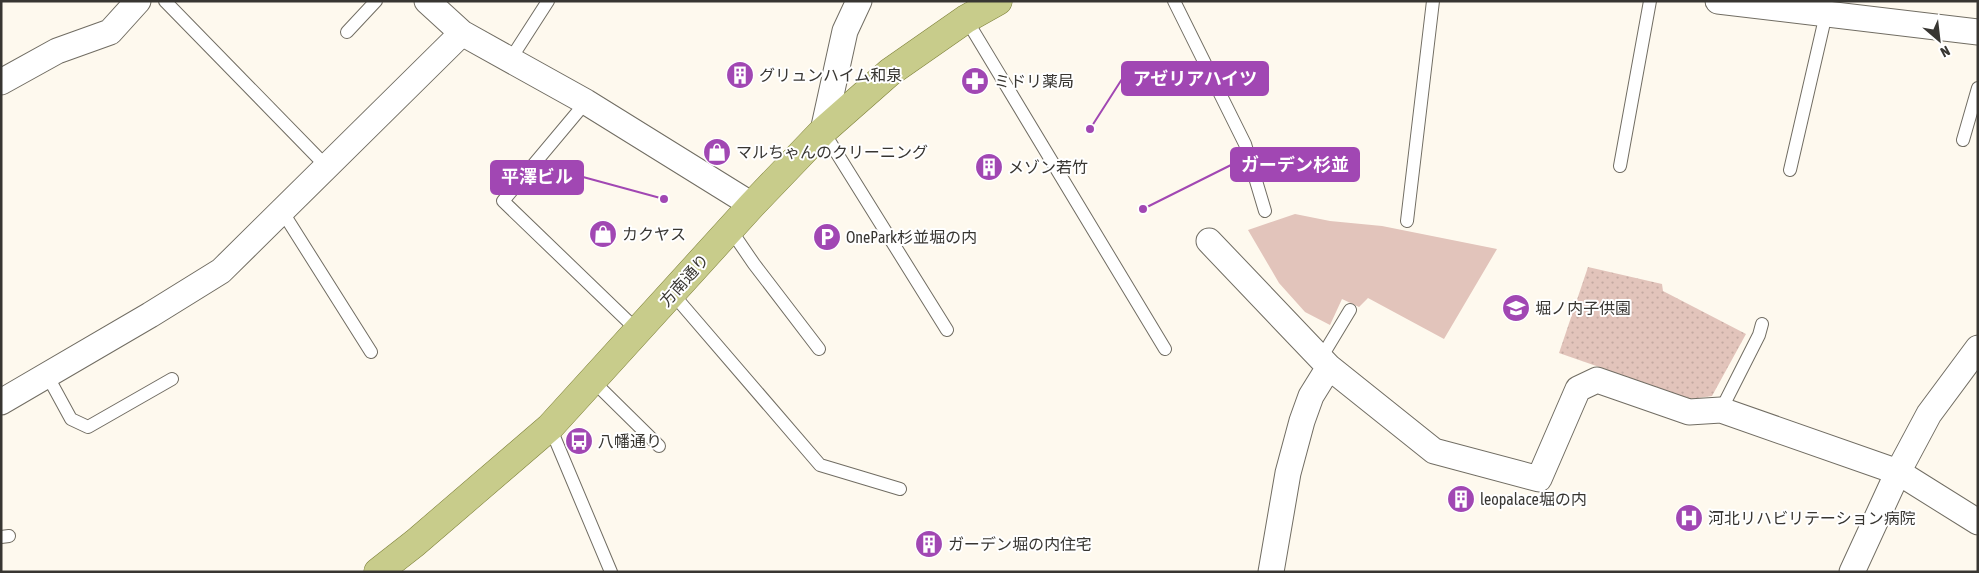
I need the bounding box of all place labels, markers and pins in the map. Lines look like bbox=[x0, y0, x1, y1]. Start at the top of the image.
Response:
building icon: グリュンハイム和泉 bbox=[725, 60, 755, 90]
callout: アゼリアハイツ bbox=[1122, 62, 1268, 95]
place label: グリュンハイム和泉 bbox=[759, 66, 902, 84]
pharmacy icon: ミドリ薬局 bbox=[960, 66, 990, 96]
place label: ミドリ薬局 bbox=[994, 72, 1074, 90]
shop icon: マルちゃんのクリーニング bbox=[702, 137, 732, 167]
place label: マルちゃんのクリーニング bbox=[736, 143, 928, 161]
callout: ガーデン杉並 bbox=[1231, 148, 1359, 181]
building icon: メゾン若竹 bbox=[974, 152, 1004, 182]
place label: メゾン若竹 bbox=[1008, 158, 1088, 176]
callout: 平澤ビル bbox=[491, 161, 583, 194]
shop icon: カクヤス bbox=[588, 219, 618, 249]
parking icon: OnePark杉並堀の内 bbox=[812, 222, 842, 252]
place label: カクヤス bbox=[622, 225, 686, 243]
place label: OnePark杉並堀の内 bbox=[846, 228, 977, 246]
school or university icon: 堀ノ内子供園 bbox=[1501, 293, 1531, 323]
place label: 堀ノ内子供園 bbox=[1535, 299, 1631, 317]
bus stop icon: 八幡通り bbox=[564, 426, 594, 456]
place label: 八幡通り bbox=[598, 432, 662, 450]
building icon: leopalace堀の内 bbox=[1446, 484, 1476, 514]
place label: leopalace堀の内 bbox=[1480, 490, 1587, 509]
hospital icon: 河北リハビリテーション病院 bbox=[1674, 503, 1704, 533]
place label: 河北リハビリテーション病院 bbox=[1708, 509, 1916, 527]
building icon: ガーデン堀の内住宅 bbox=[914, 529, 944, 559]
place label: ガーデン堀の内住宅 bbox=[948, 535, 1092, 553]

